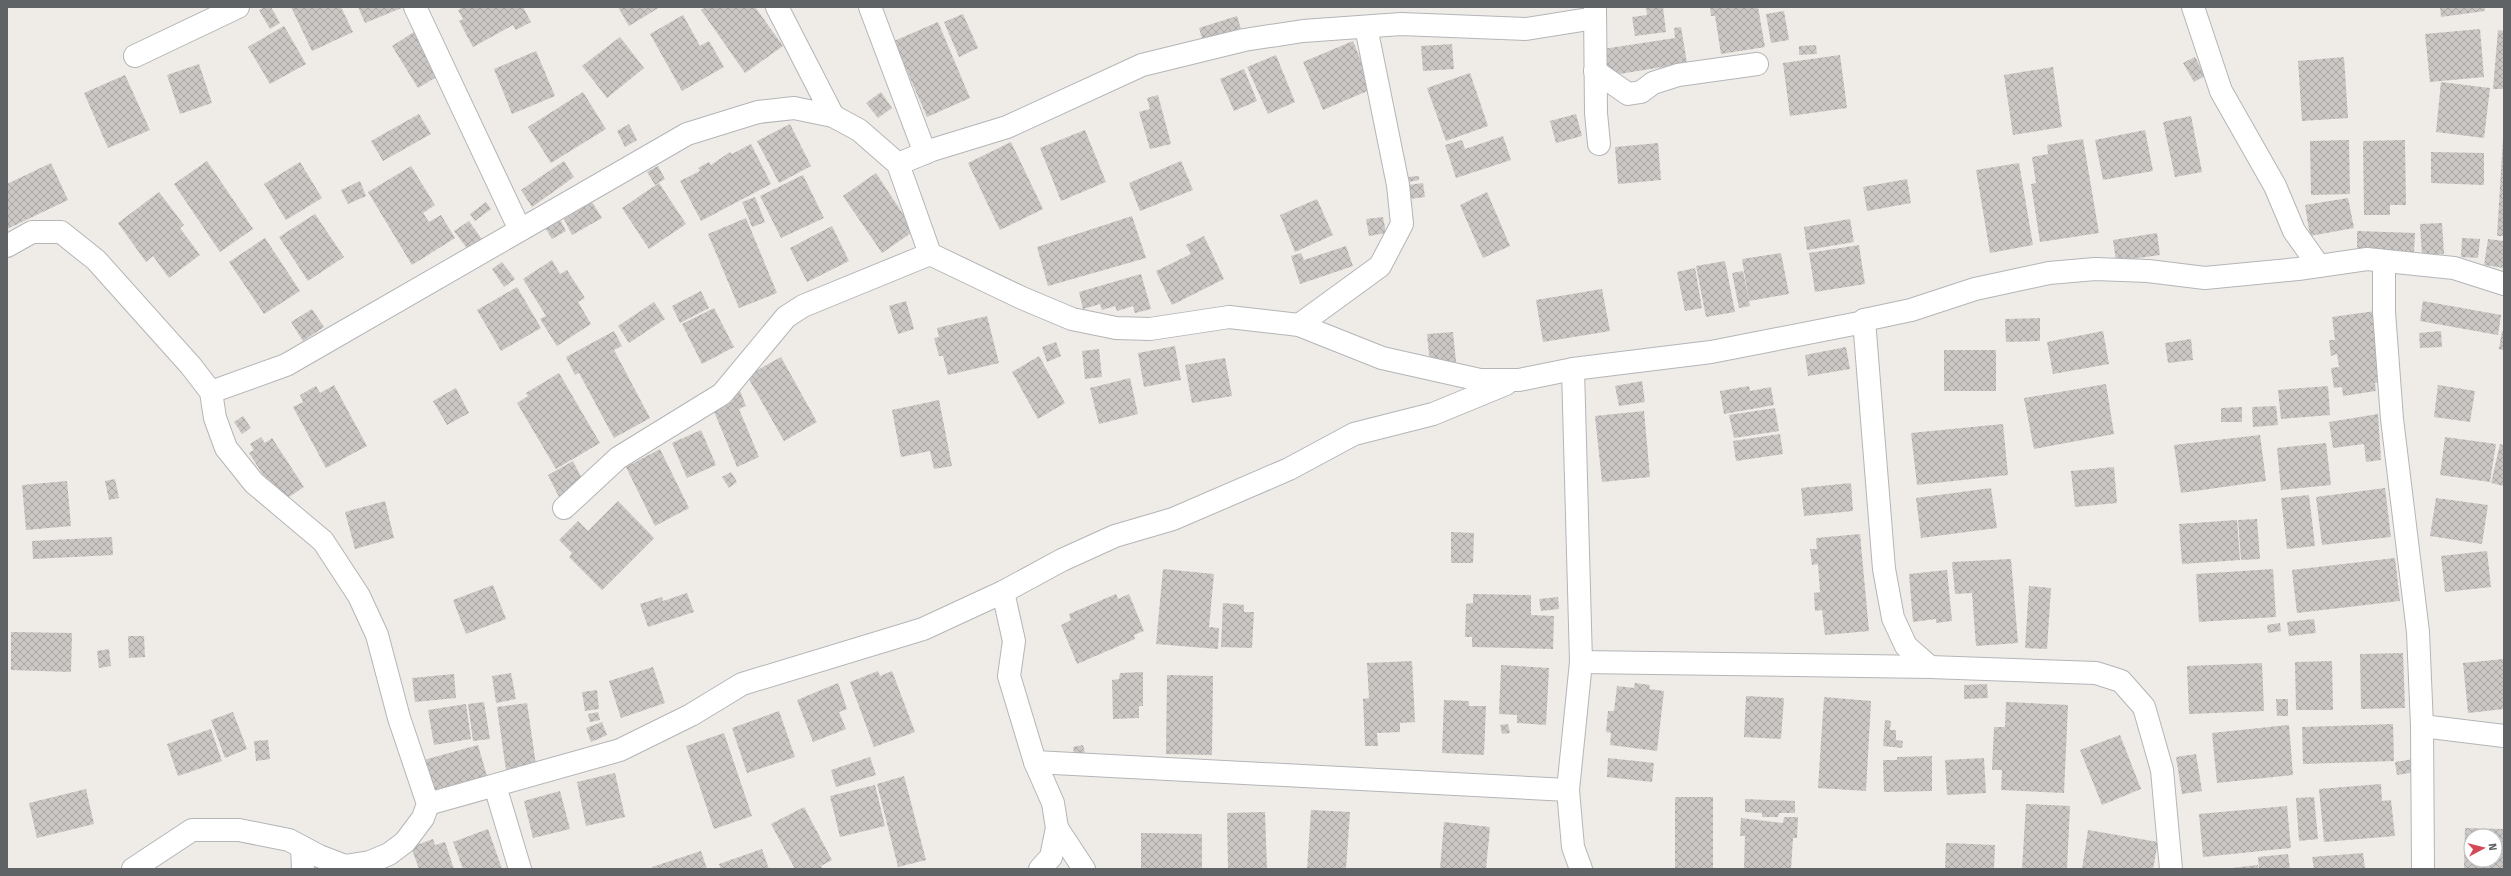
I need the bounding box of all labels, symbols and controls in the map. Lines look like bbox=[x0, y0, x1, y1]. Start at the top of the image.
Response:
north arrow bbox=[2463, 828, 2503, 868]
text: N bbox=[2486, 842, 2499, 851]

